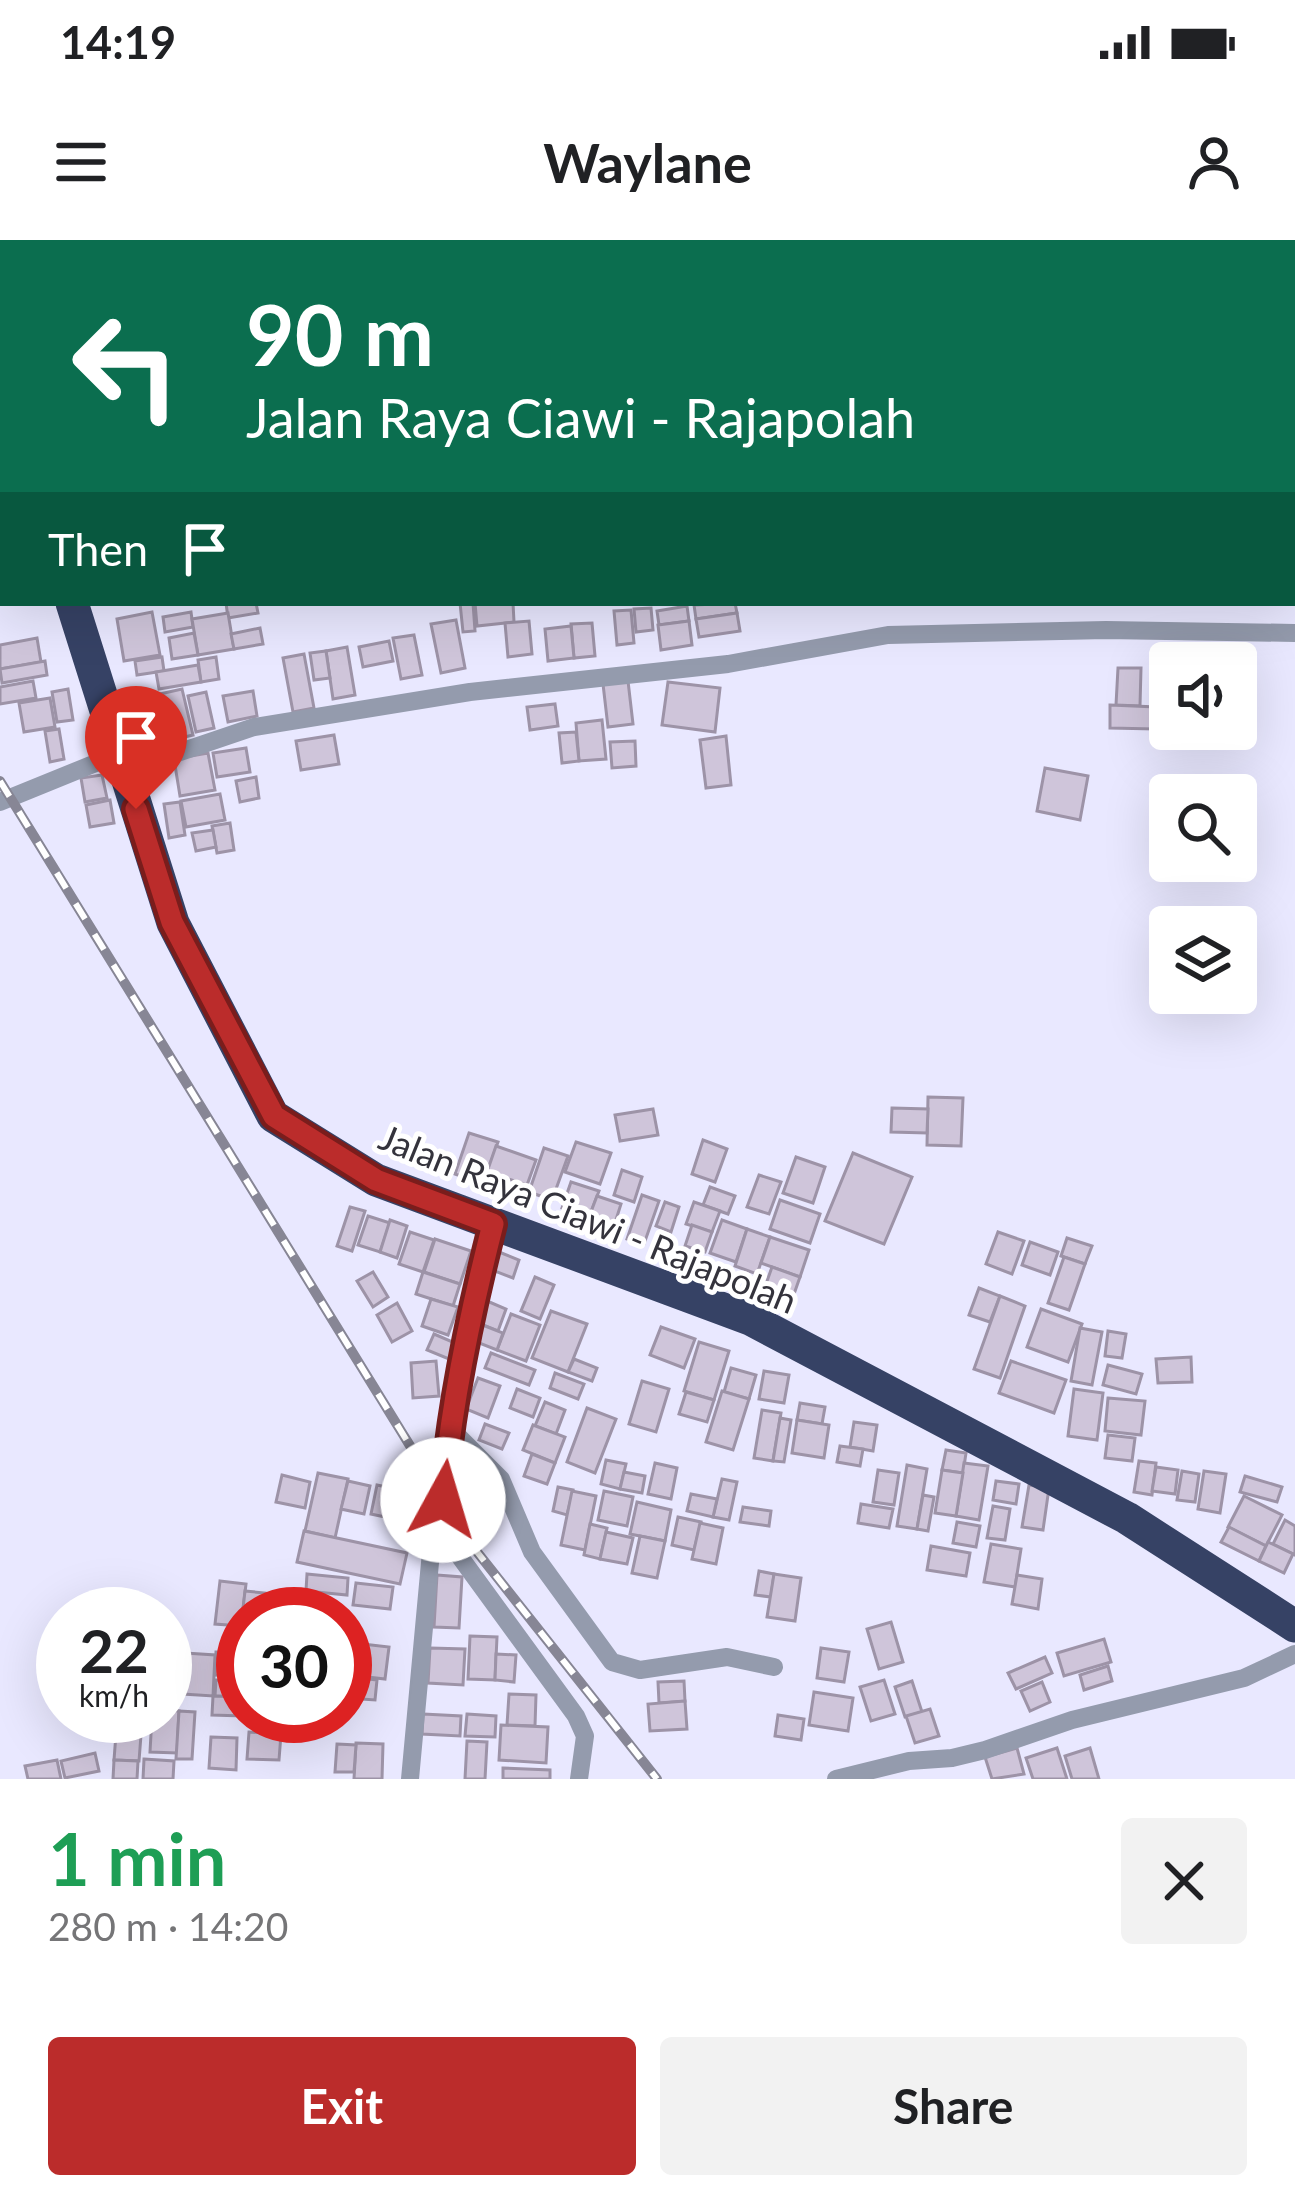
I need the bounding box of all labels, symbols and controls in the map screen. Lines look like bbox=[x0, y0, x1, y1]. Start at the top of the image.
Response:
text: 14:19 bbox=[60, 15, 176, 69]
icon: menu bbox=[48, 129, 114, 195]
icon: person bbox=[1181, 129, 1247, 195]
text: Waylane bbox=[543, 130, 752, 195]
text: 90 m bbox=[246, 283, 434, 384]
icon: left bbox=[48, 288, 204, 444]
text: Jalan Raya Ciawi - Rajapolah bbox=[246, 385, 915, 450]
icon: arrive bbox=[172, 516, 238, 582]
text: Then bbox=[48, 522, 148, 576]
map controls bbox=[1149, 642, 1257, 1014]
button: sound bbox=[1149, 642, 1257, 750]
pin bbox=[85, 686, 187, 809]
icon: arrive bbox=[103, 704, 169, 770]
button: search bbox=[1149, 774, 1257, 882]
button: layers bbox=[1149, 906, 1257, 1014]
street label: Jalan Raya Ciawi - Rajapolah bbox=[373, 1114, 803, 1322]
position arrow bbox=[380, 1437, 506, 1563]
speed limit sign: 30 bbox=[216, 1587, 372, 1743]
text: 22 bbox=[79, 1614, 149, 1686]
text: km/h bbox=[79, 1677, 149, 1713]
text: 1 min bbox=[48, 1815, 226, 1901]
button: close bbox=[1121, 1818, 1247, 1944]
text: 280 m · 14:20 bbox=[48, 1903, 288, 1949]
button: Exit bbox=[48, 2037, 636, 2175]
button: Share bbox=[660, 2037, 1247, 2175]

